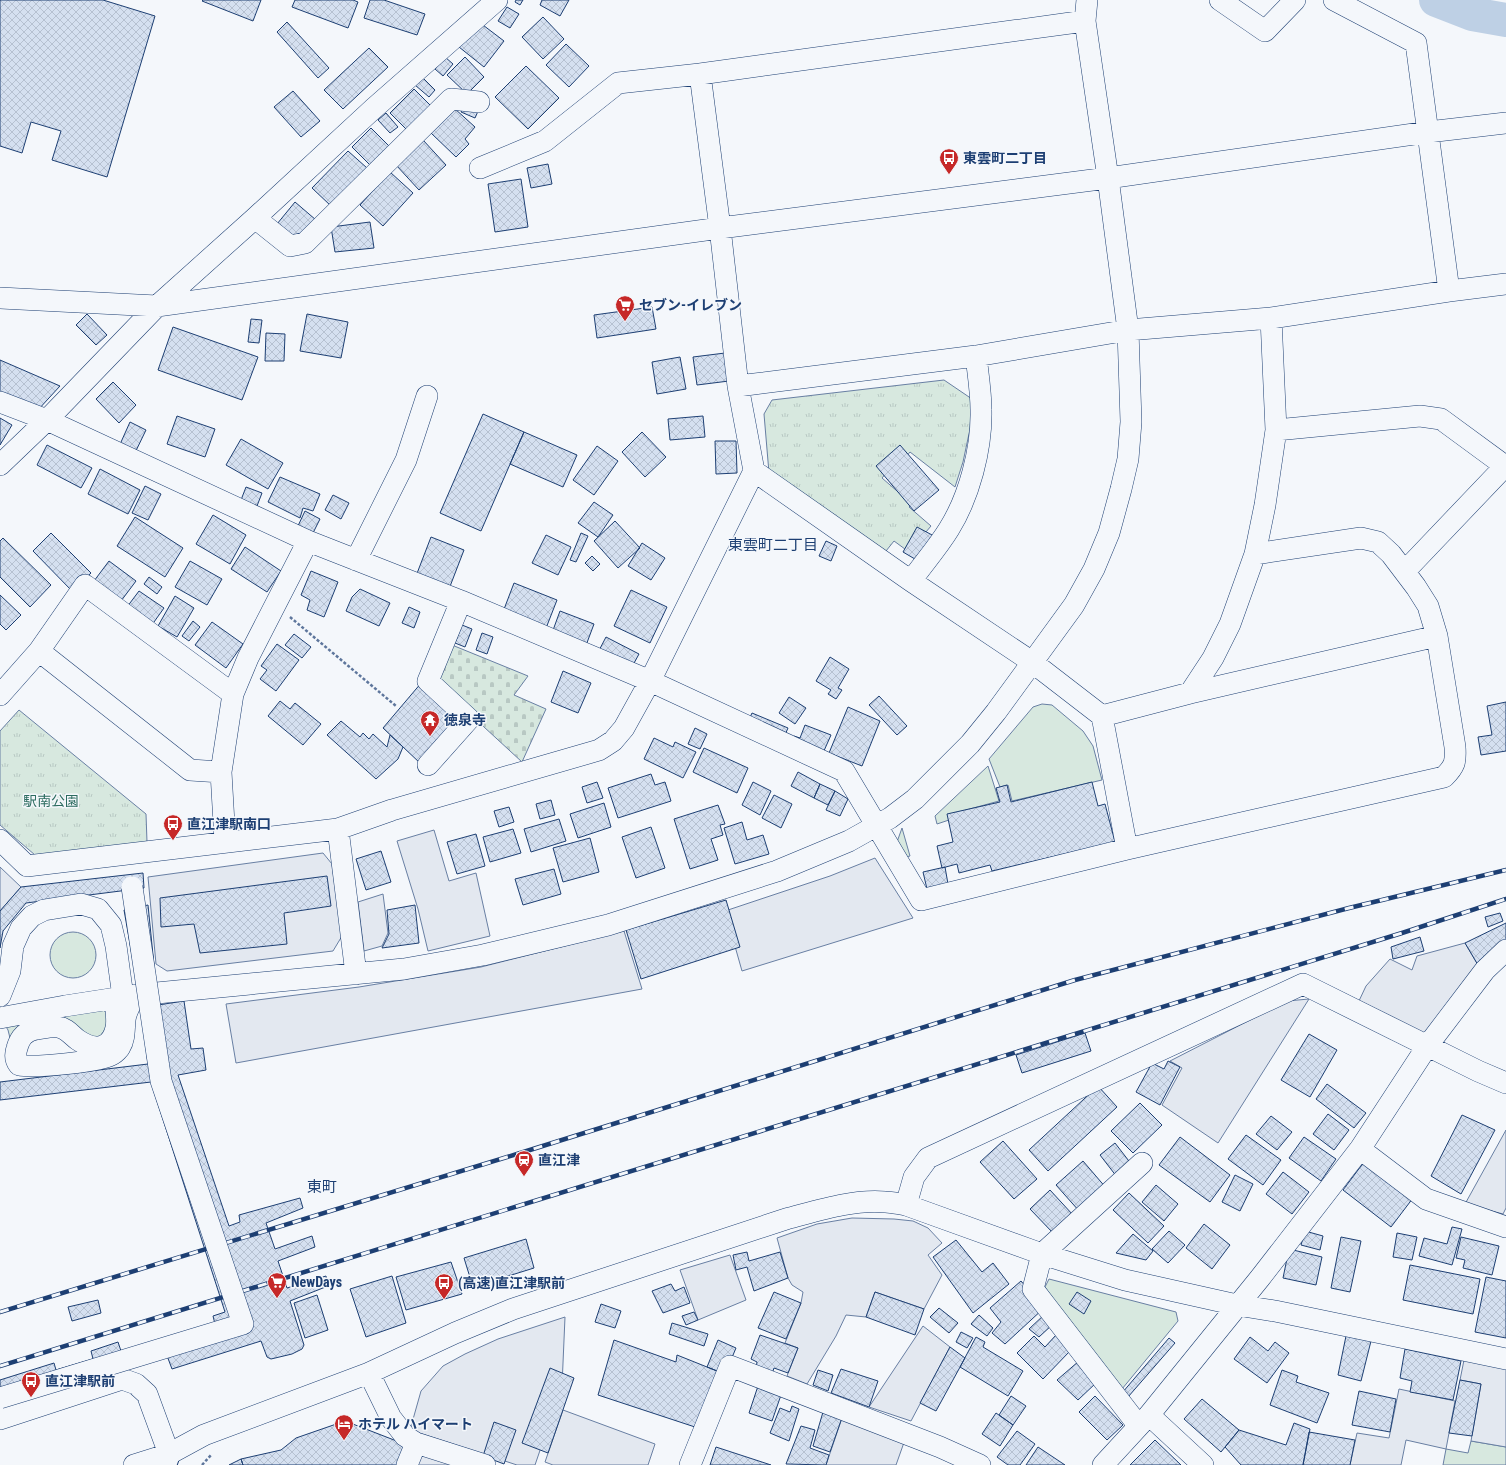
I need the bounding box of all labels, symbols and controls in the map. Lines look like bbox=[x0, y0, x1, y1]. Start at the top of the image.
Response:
bus stop icon: 東雲町二丁目 bbox=[938, 147, 960, 175]
place label: 東雲町二丁目 bbox=[963, 150, 1047, 166]
supermarket icon: セブン-イレブン bbox=[614, 294, 636, 322]
place label: セブン-イレブン bbox=[639, 297, 742, 313]
district label: 東雲町二丁目 bbox=[728, 536, 818, 554]
temple icon: 徳泉寺 bbox=[419, 709, 441, 737]
place label: 徳泉寺 bbox=[444, 712, 486, 728]
park label: 駅南公園 bbox=[23, 793, 79, 809]
bus stop icon: 直江津駅南口 bbox=[162, 813, 184, 841]
place label: 直江津駅南口 bbox=[187, 816, 271, 832]
station icon: 直江津 bbox=[513, 1149, 535, 1177]
place label: 直江津 bbox=[538, 1152, 580, 1168]
district label: 東町 bbox=[307, 1178, 337, 1196]
supermarket icon: NewDays bbox=[266, 1271, 288, 1299]
bus stop icon: (高速)直江津駅前 bbox=[433, 1272, 455, 1300]
place label: NewDays bbox=[291, 1274, 342, 1290]
place label: (高速)直江津駅前 bbox=[458, 1275, 565, 1292]
bus stop icon: 直江津駅前 bbox=[20, 1370, 42, 1398]
place label: 直江津駅前 bbox=[45, 1373, 115, 1389]
hotel icon: ホテル ハイマート bbox=[333, 1413, 355, 1441]
place label: ホテル ハイマート bbox=[358, 1416, 473, 1432]

